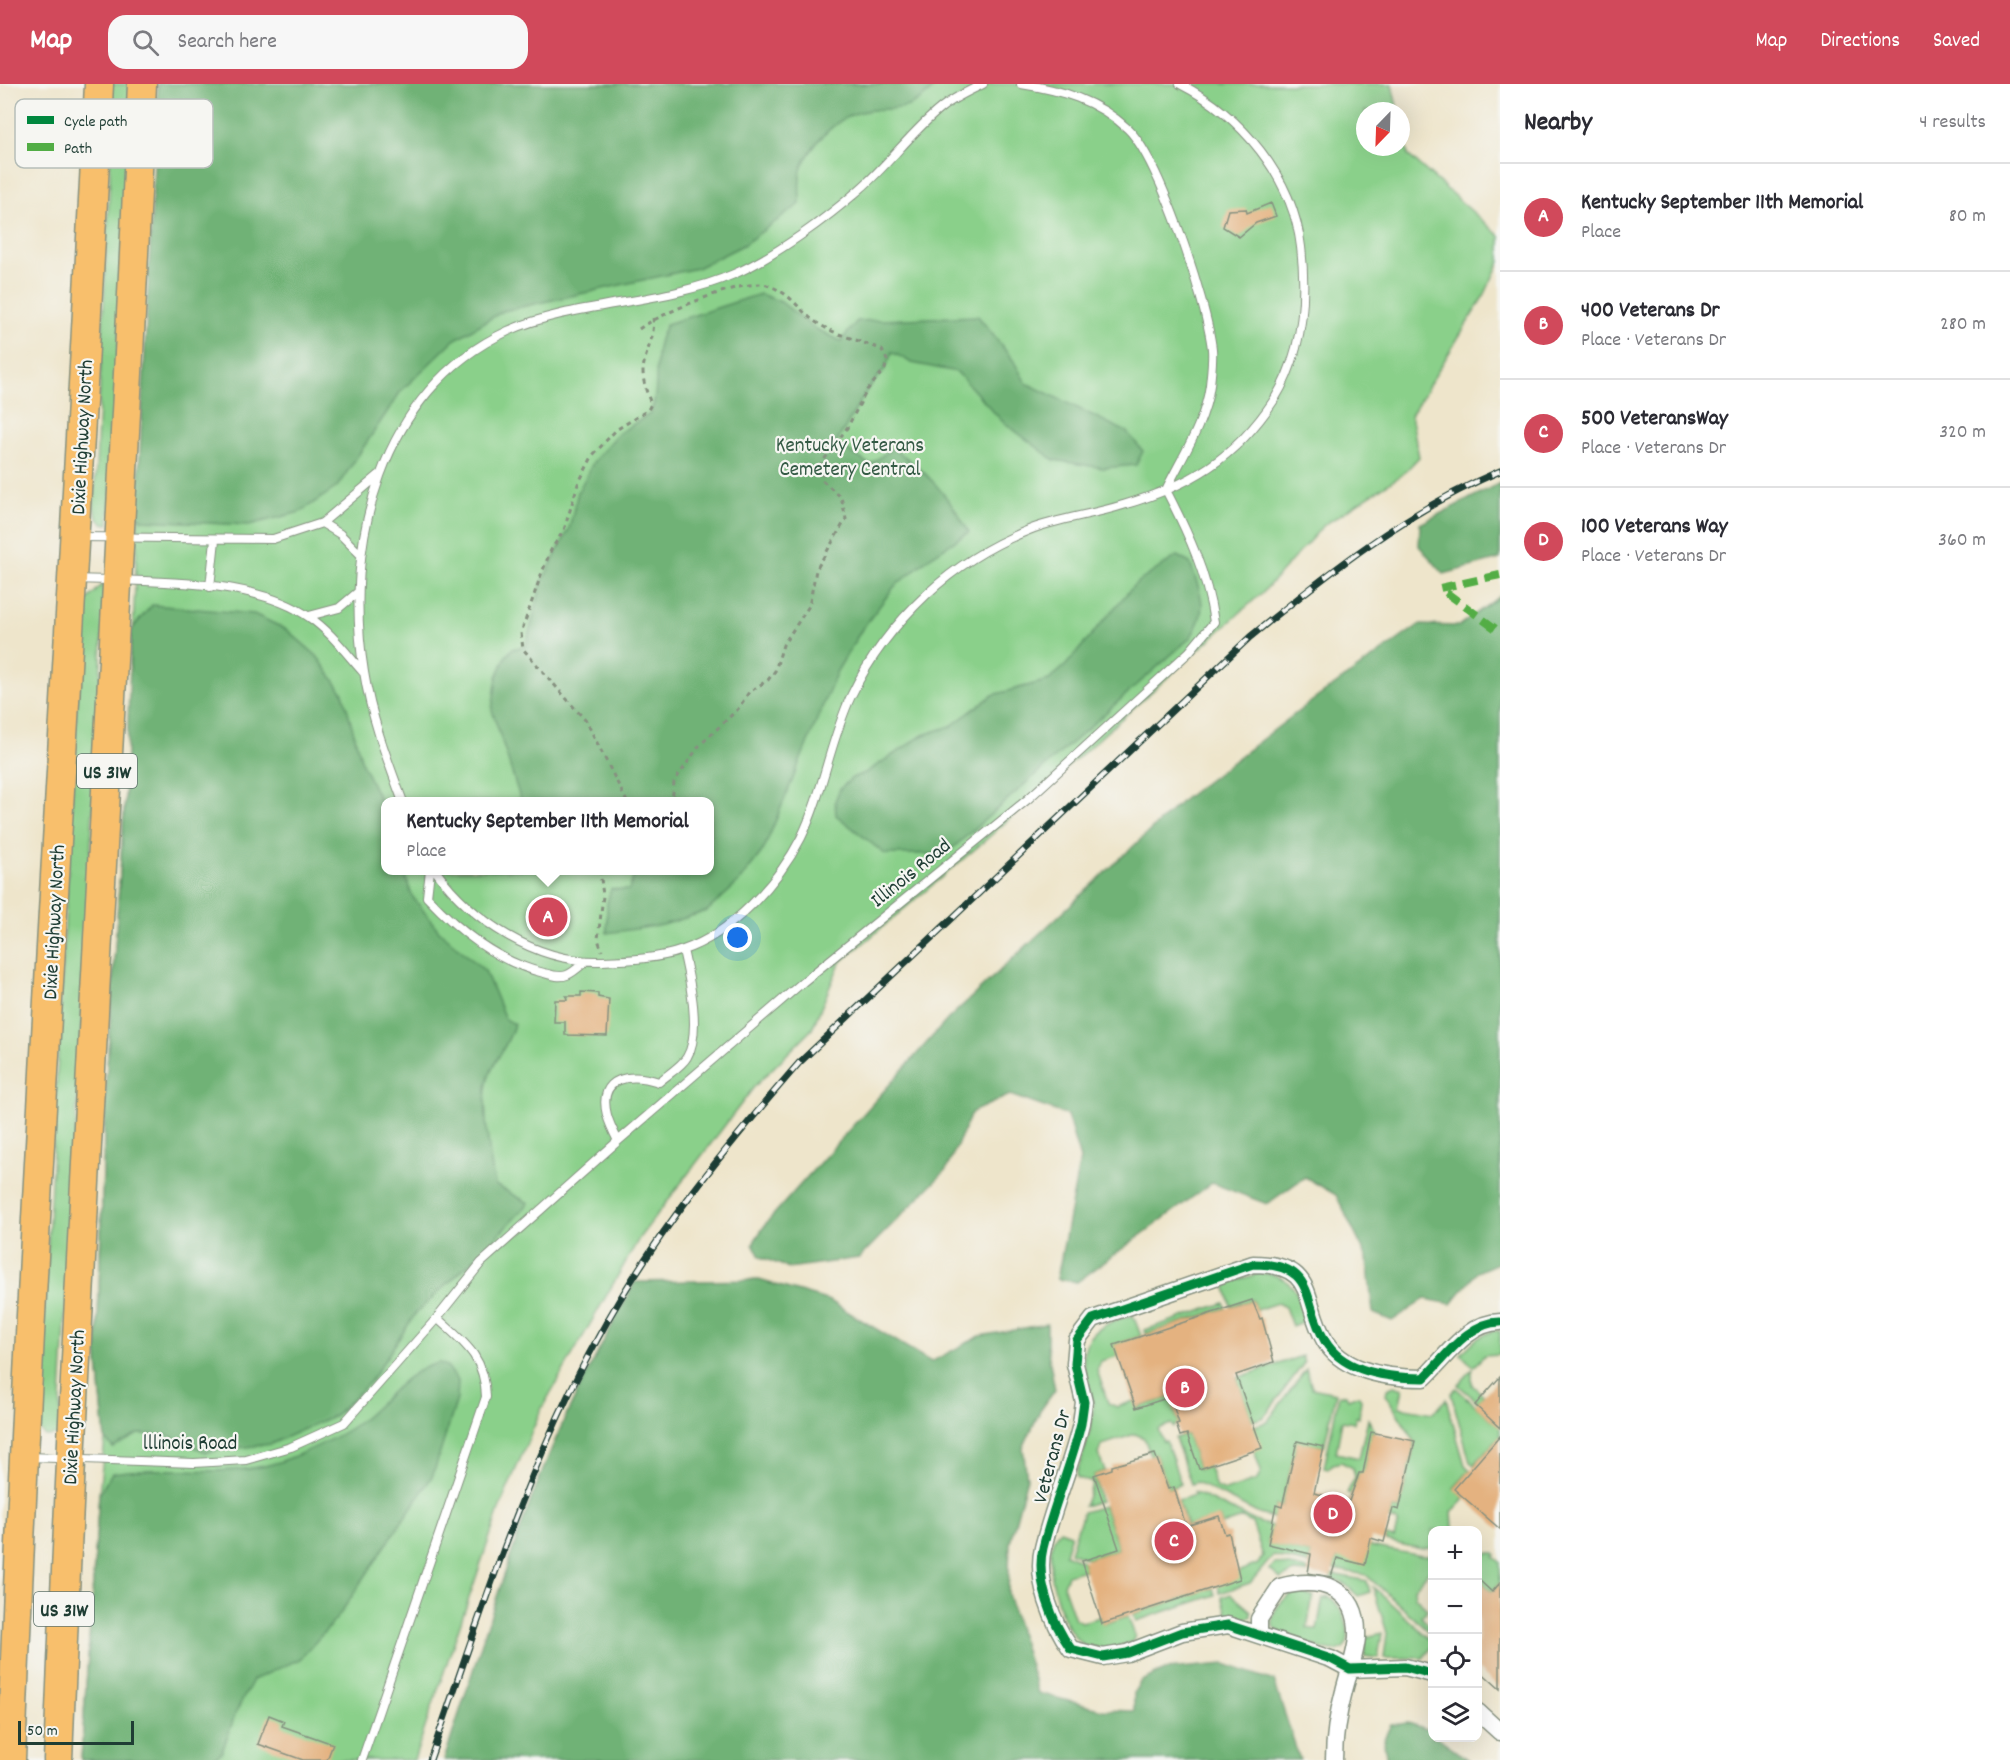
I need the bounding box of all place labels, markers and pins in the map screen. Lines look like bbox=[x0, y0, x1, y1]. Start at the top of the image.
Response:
pin: A bbox=[528, 894, 568, 940]
pin: B bbox=[1166, 1366, 1204, 1410]
pin: D bbox=[1314, 1492, 1352, 1536]
pin: C bbox=[1154, 1518, 1194, 1564]

